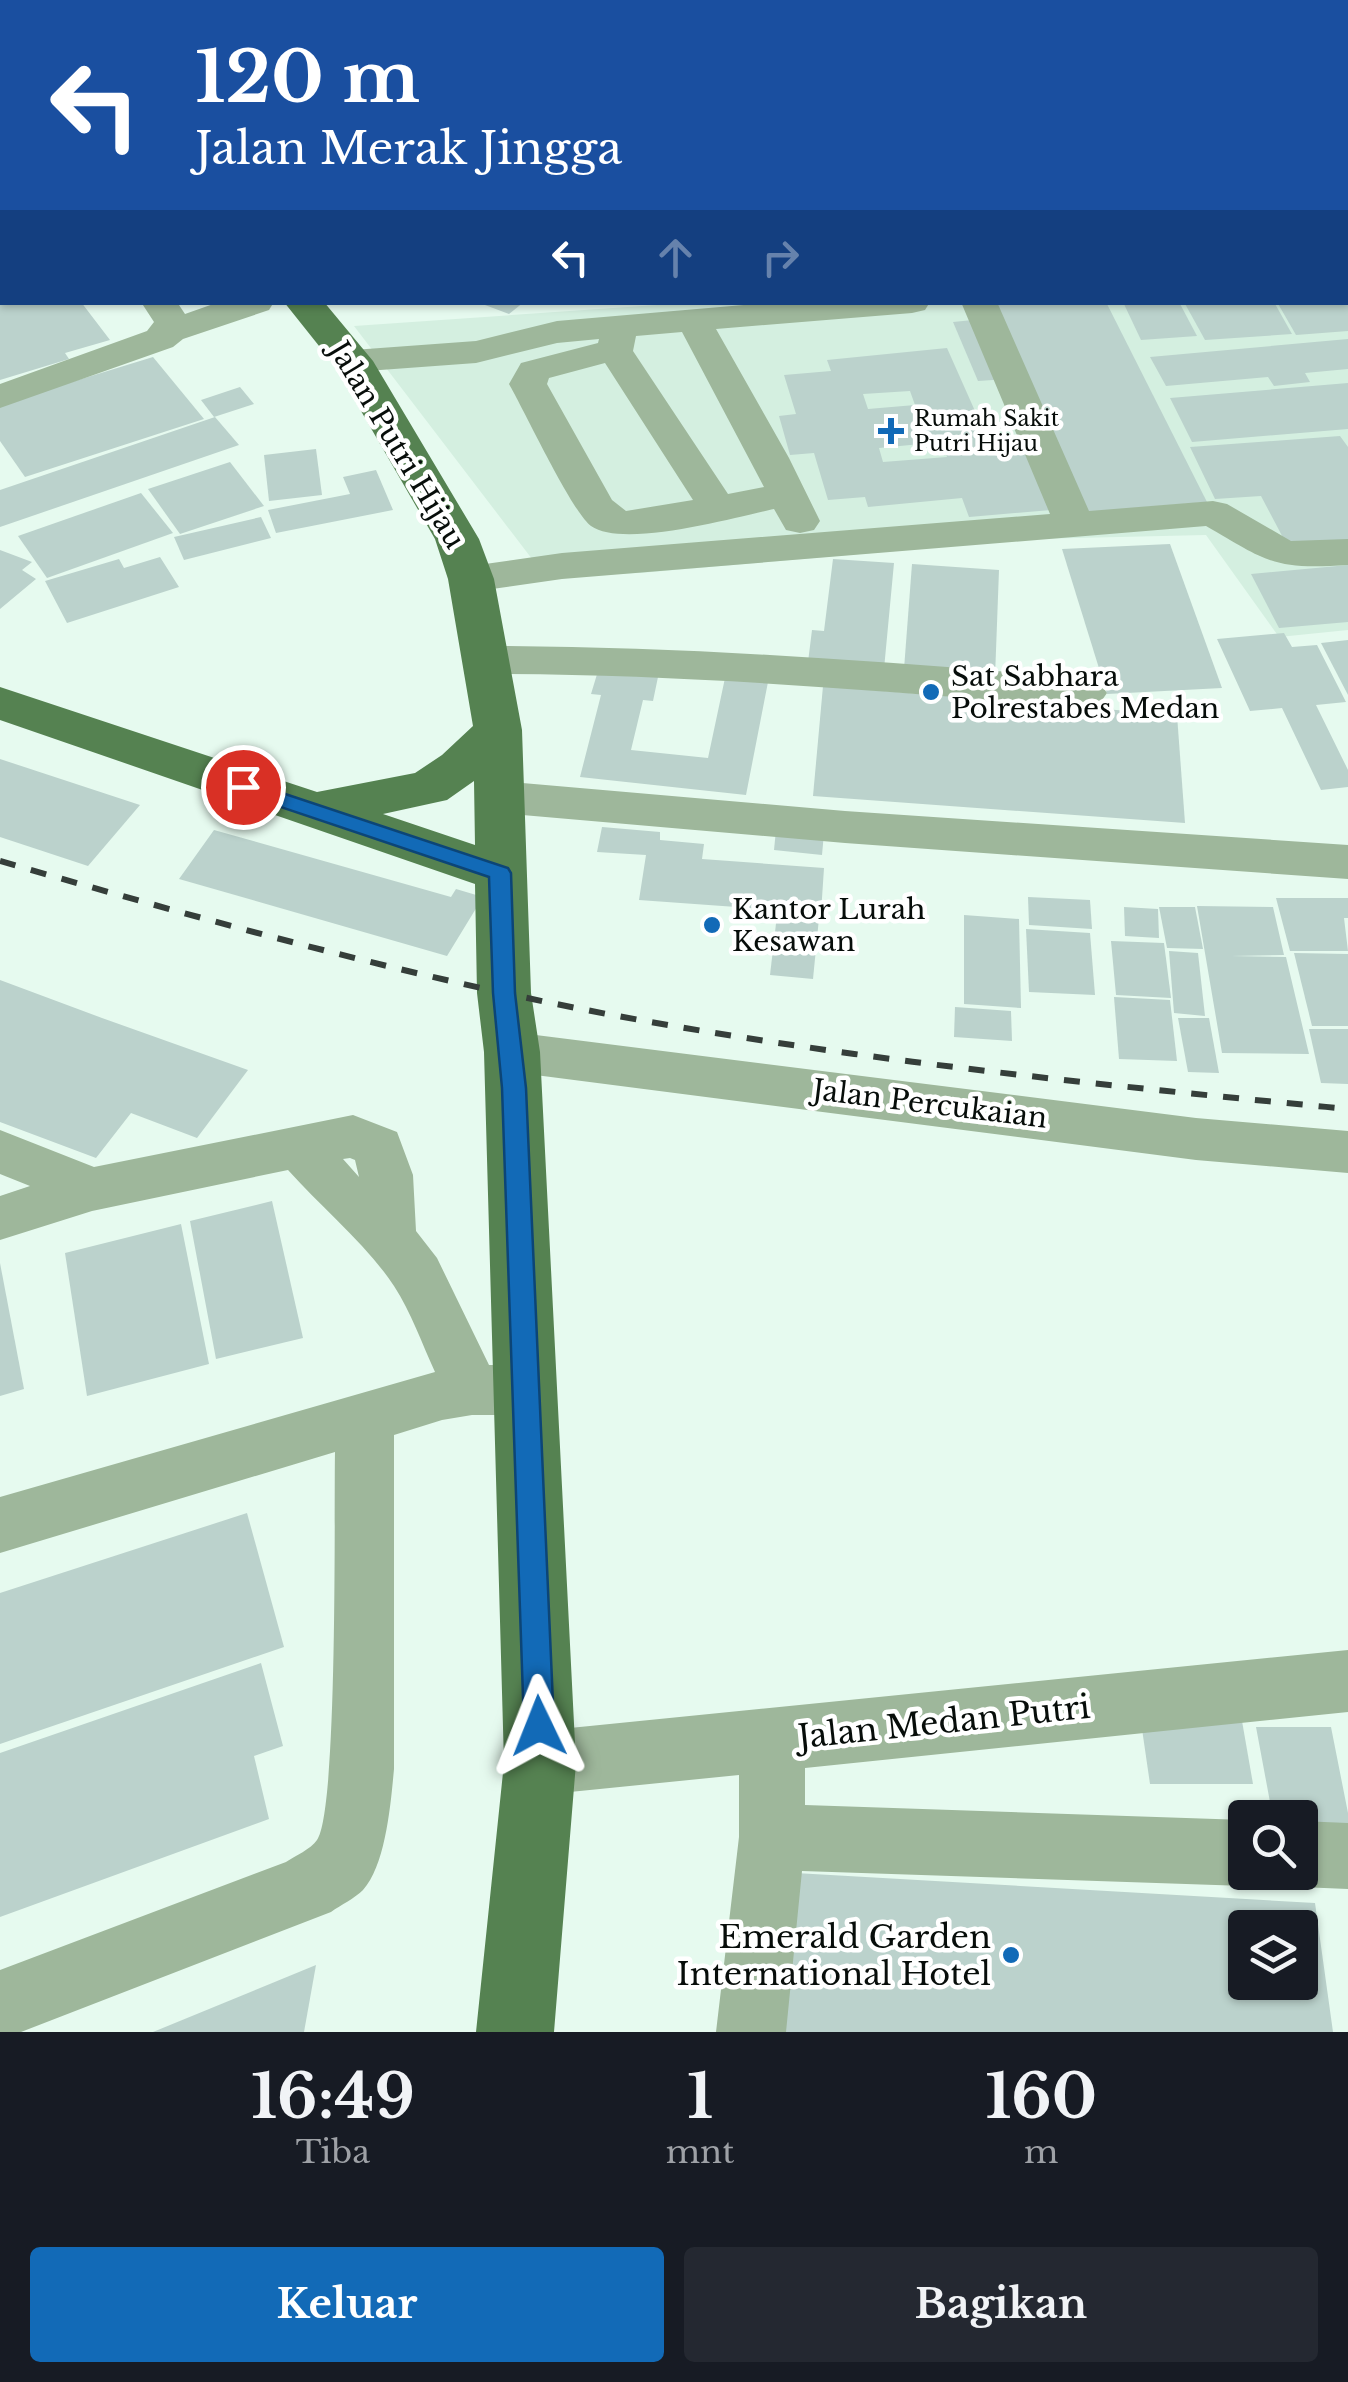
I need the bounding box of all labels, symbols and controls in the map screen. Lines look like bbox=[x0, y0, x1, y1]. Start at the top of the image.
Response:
text: 120 m bbox=[195, 34, 420, 121]
icon: left bbox=[30, 40, 160, 170]
text: Jalan Merak Jingga bbox=[195, 120, 622, 176]
icon: left bbox=[543, 230, 598, 285]
icon: ahead bbox=[648, 230, 703, 285]
icon: right bbox=[753, 230, 808, 285]
street label: Jalan Putri Hijau bbox=[319, 332, 473, 555]
place label: Rumah Sakit Putri Hijau bbox=[914, 405, 1060, 457]
marker: Rumah Sakit Putri Hijau bbox=[878, 418, 904, 444]
place label: Sat Sabhara Polrestabes Medan bbox=[951, 659, 1219, 726]
marker: Sat Sabhara Polrestabes Medan bbox=[920, 681, 942, 703]
pin bbox=[201, 745, 286, 830]
icon: arrive bbox=[216, 760, 271, 815]
place label: Kantor Lurah Kesawan bbox=[732, 892, 925, 959]
marker: Kantor Lurah Kesawan bbox=[701, 914, 723, 936]
street label: Jalan Percukaian bbox=[807, 1072, 1049, 1136]
position arrow bbox=[487, 1674, 591, 1778]
street label: Jalan Medan Putri bbox=[792, 1687, 1092, 1758]
map controls bbox=[1228, 1800, 1318, 2000]
button: search bbox=[1228, 1800, 1318, 1890]
button: layers bbox=[1228, 1910, 1318, 2000]
place label: Emerald Garden International Hotel bbox=[676, 1917, 991, 1994]
marker: Emerald Garden International Hotel bbox=[1000, 1944, 1022, 1966]
text: 16:49 bbox=[251, 2060, 415, 2134]
text: 1 bbox=[687, 2060, 713, 2134]
text: 160 bbox=[985, 2060, 1097, 2134]
text: Tiba bbox=[296, 2132, 370, 2172]
text: mnt bbox=[666, 2132, 734, 2172]
text: m bbox=[1024, 2132, 1058, 2172]
button: Keluar bbox=[30, 2247, 664, 2362]
button: Bagikan bbox=[684, 2247, 1318, 2362]

